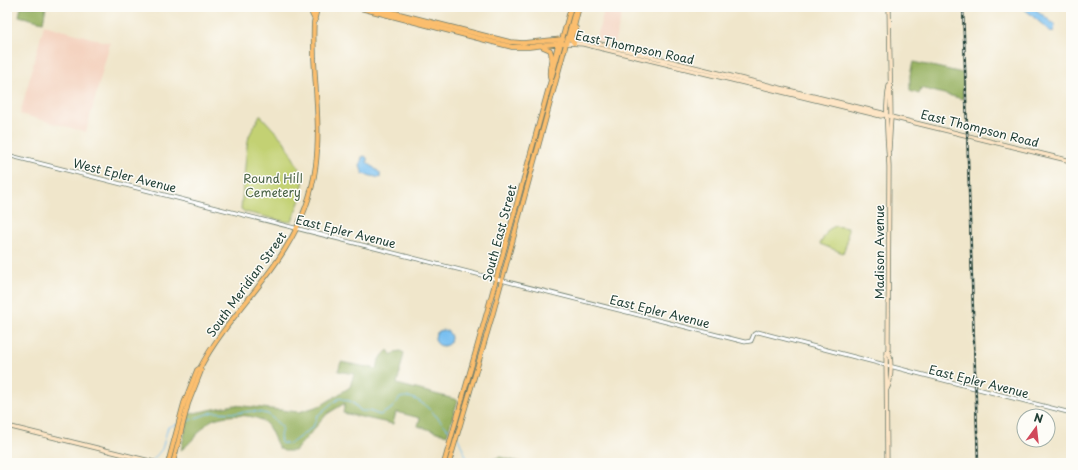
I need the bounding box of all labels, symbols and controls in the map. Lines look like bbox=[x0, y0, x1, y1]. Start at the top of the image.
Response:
street label: East Thompson Road bbox=[574, 26, 696, 68]
street label: East Thompson Road bbox=[919, 105, 1041, 151]
street label: West Epler Avenue bbox=[71, 153, 179, 197]
park label: Round Hill Cemetery bbox=[243, 169, 303, 201]
street label: South East Street bbox=[477, 182, 521, 284]
street label: Madison Avenue bbox=[870, 204, 888, 299]
street label: East Epler Avenue bbox=[294, 210, 398, 252]
street label: South Meridian Street bbox=[202, 227, 290, 340]
street label: East Epler Avenue bbox=[608, 290, 712, 332]
street label: East Epler Avenue bbox=[927, 360, 1031, 402]
north arrow bbox=[1016, 408, 1056, 448]
text: N bbox=[1032, 409, 1045, 427]

